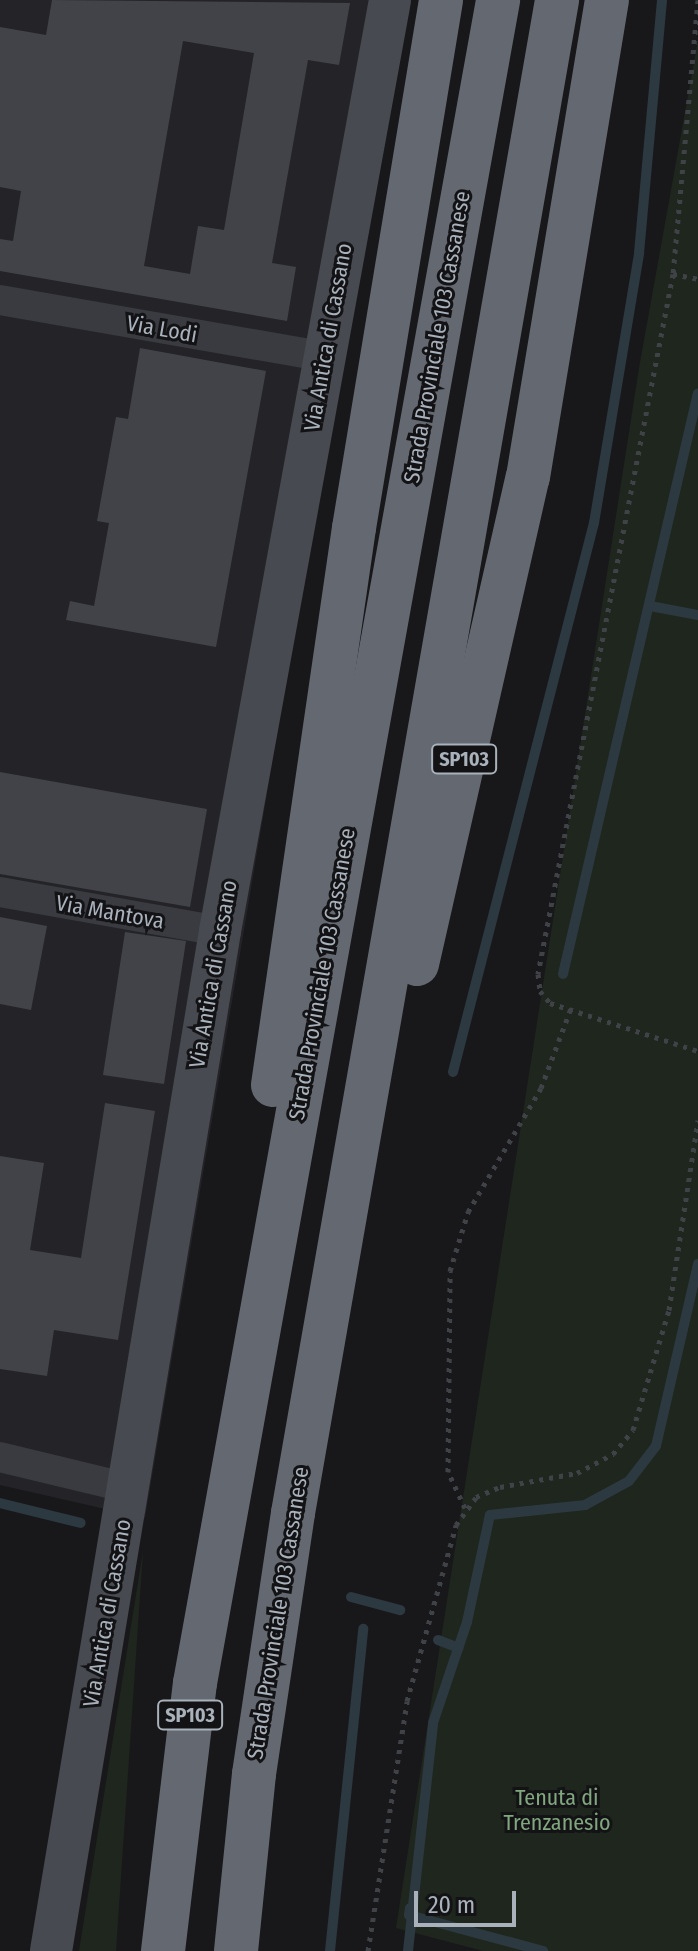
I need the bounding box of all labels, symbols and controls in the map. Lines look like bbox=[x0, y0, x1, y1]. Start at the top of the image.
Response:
street label: Strada Provinciale 103 Cassanese bbox=[398, 189, 476, 485]
street label: Via Antica di Cassano bbox=[298, 241, 358, 433]
street label: Via Lodi bbox=[125, 310, 199, 348]
road number: SP103 bbox=[430, 743, 498, 775]
street label: Strada Provinciale 103 Cassanese bbox=[283, 826, 361, 1122]
street label: Via Antica di Cassano bbox=[183, 878, 243, 1070]
street label: Via Mantova bbox=[54, 890, 166, 934]
street label: Strada Provinciale 103 Cassanese bbox=[242, 1465, 314, 1761]
street label: Via Antica di Cassano bbox=[77, 1517, 137, 1709]
road number: SP103 bbox=[156, 1699, 224, 1731]
park label: Tenuta di Trenzanesio bbox=[503, 1784, 611, 1836]
scale bar bbox=[418, 1875, 520, 1925]
text: 20 m bbox=[428, 1891, 475, 1919]

